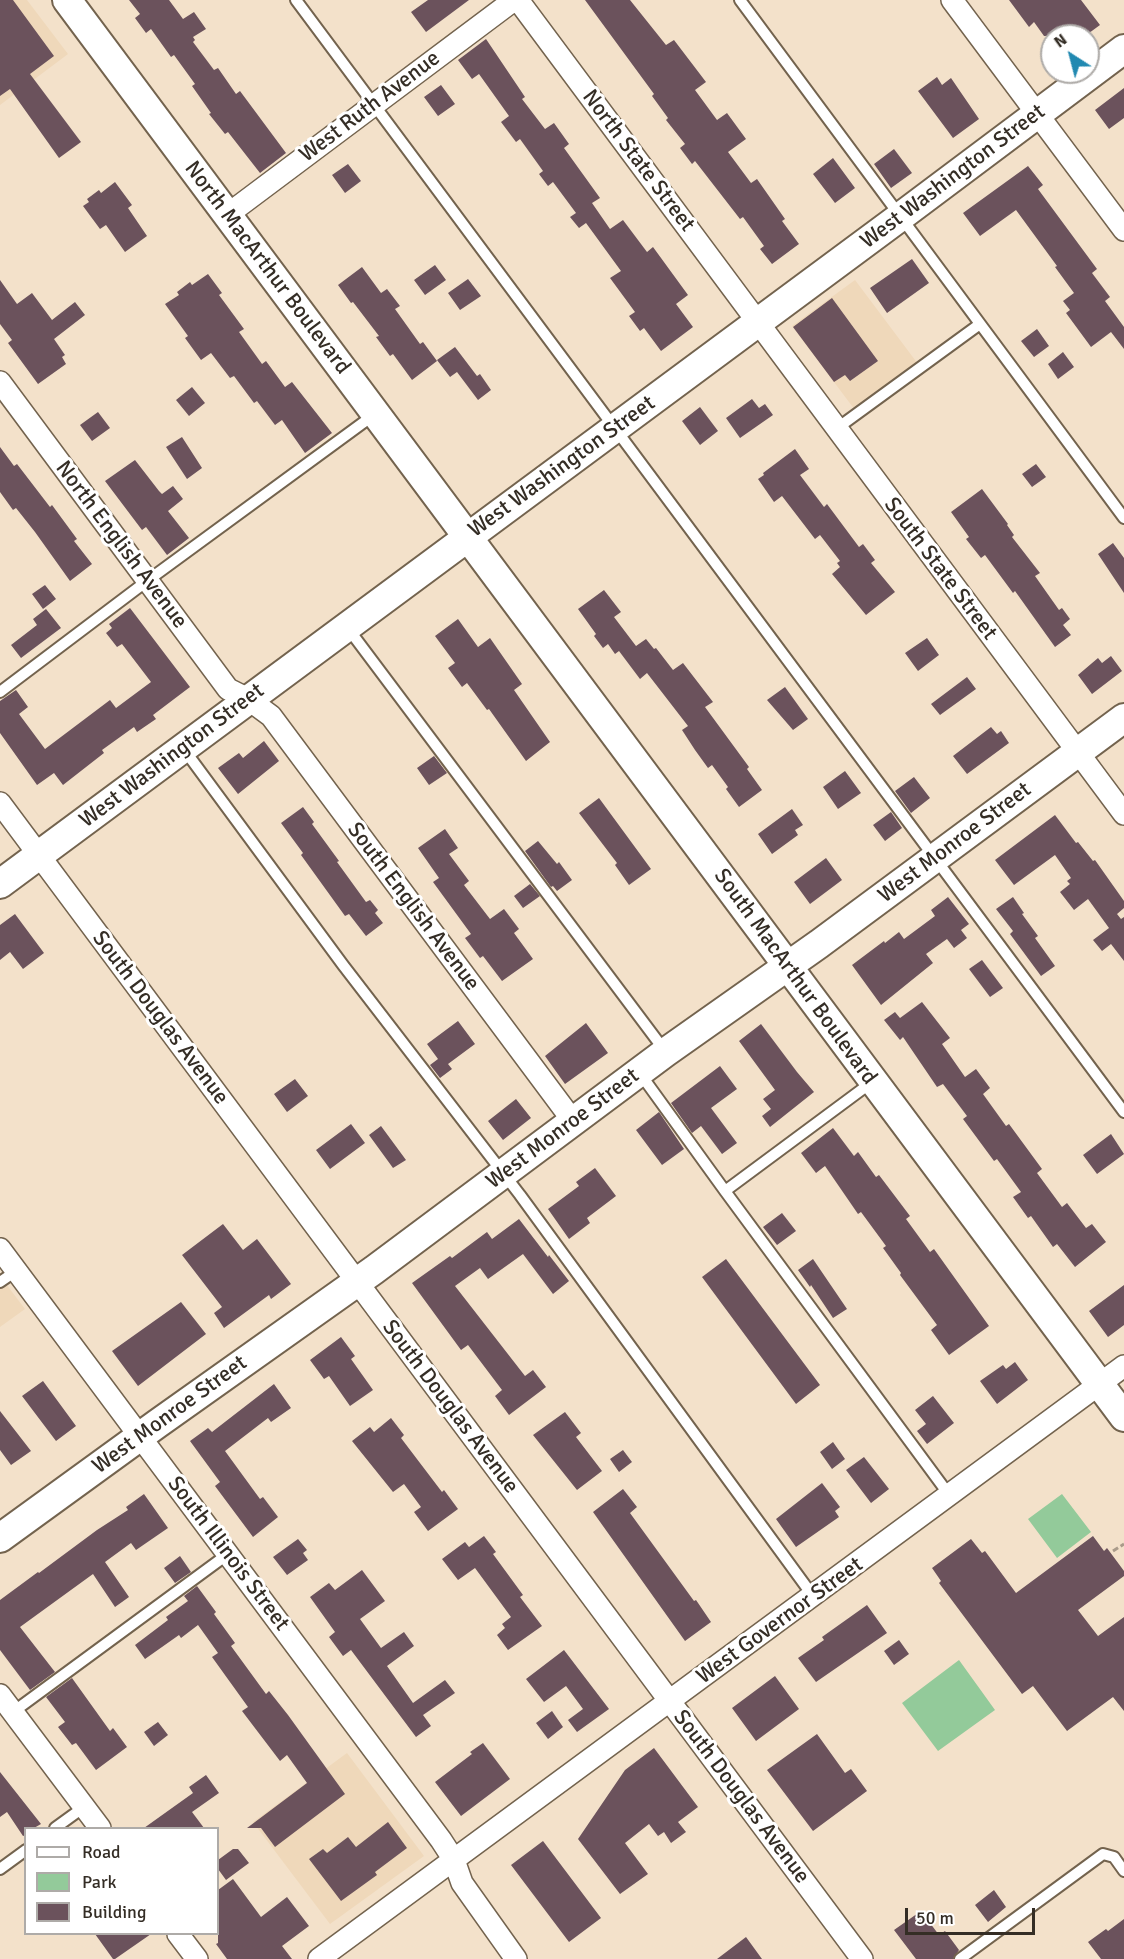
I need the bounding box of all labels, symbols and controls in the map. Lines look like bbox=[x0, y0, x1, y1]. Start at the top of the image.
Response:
north arrow bbox=[1040, 24, 1100, 84]
text: N bbox=[1050, 30, 1071, 52]
street label: West Ruth Avenue bbox=[295, 46, 445, 168]
street label: North State Street bbox=[576, 85, 700, 237]
street label: West Washington Street bbox=[855, 99, 1051, 255]
street label: North MacArthur Boulevard bbox=[178, 156, 356, 380]
street label: West Washington Street bbox=[463, 390, 661, 544]
street label: North English Avenue bbox=[49, 456, 193, 634]
street label: South State Street bbox=[878, 492, 1002, 646]
street label: West Washington Street bbox=[74, 678, 270, 834]
street label: West Monroe Street bbox=[873, 777, 1037, 909]
street label: South English Avenue bbox=[341, 818, 485, 996]
street label: South MacArthur Boulevard bbox=[708, 864, 882, 1090]
street label: South Douglas Avenue bbox=[86, 926, 234, 1110]
street label: West Monroe Street bbox=[481, 1063, 645, 1195]
street label: South Douglas Avenue bbox=[376, 1315, 524, 1499]
street label: West Monroe Street bbox=[88, 1350, 252, 1480]
street label: South Illinois Street bbox=[161, 1472, 295, 1636]
street label: West Governor Street bbox=[692, 1552, 868, 1690]
street label: South Douglas Avenue bbox=[667, 1705, 815, 1889]
legend bbox=[24, 1827, 219, 1935]
text: Road bbox=[82, 1841, 121, 1863]
text: Park bbox=[82, 1871, 117, 1893]
scale bar bbox=[908, 1896, 1038, 1934]
text: Building bbox=[82, 1901, 146, 1923]
text: 50 m bbox=[916, 1907, 954, 1929]

